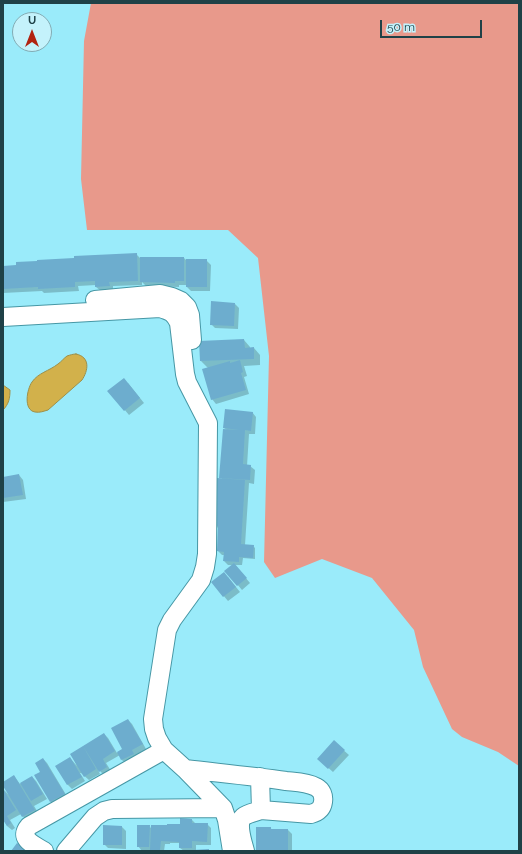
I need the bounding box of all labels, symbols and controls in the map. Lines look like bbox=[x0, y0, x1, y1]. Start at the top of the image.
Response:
north arrow bbox=[12, 12, 52, 52]
scale bar bbox=[382, 12, 484, 38]
text: U bbox=[28, 14, 36, 27]
text: 50 m bbox=[387, 20, 415, 34]

